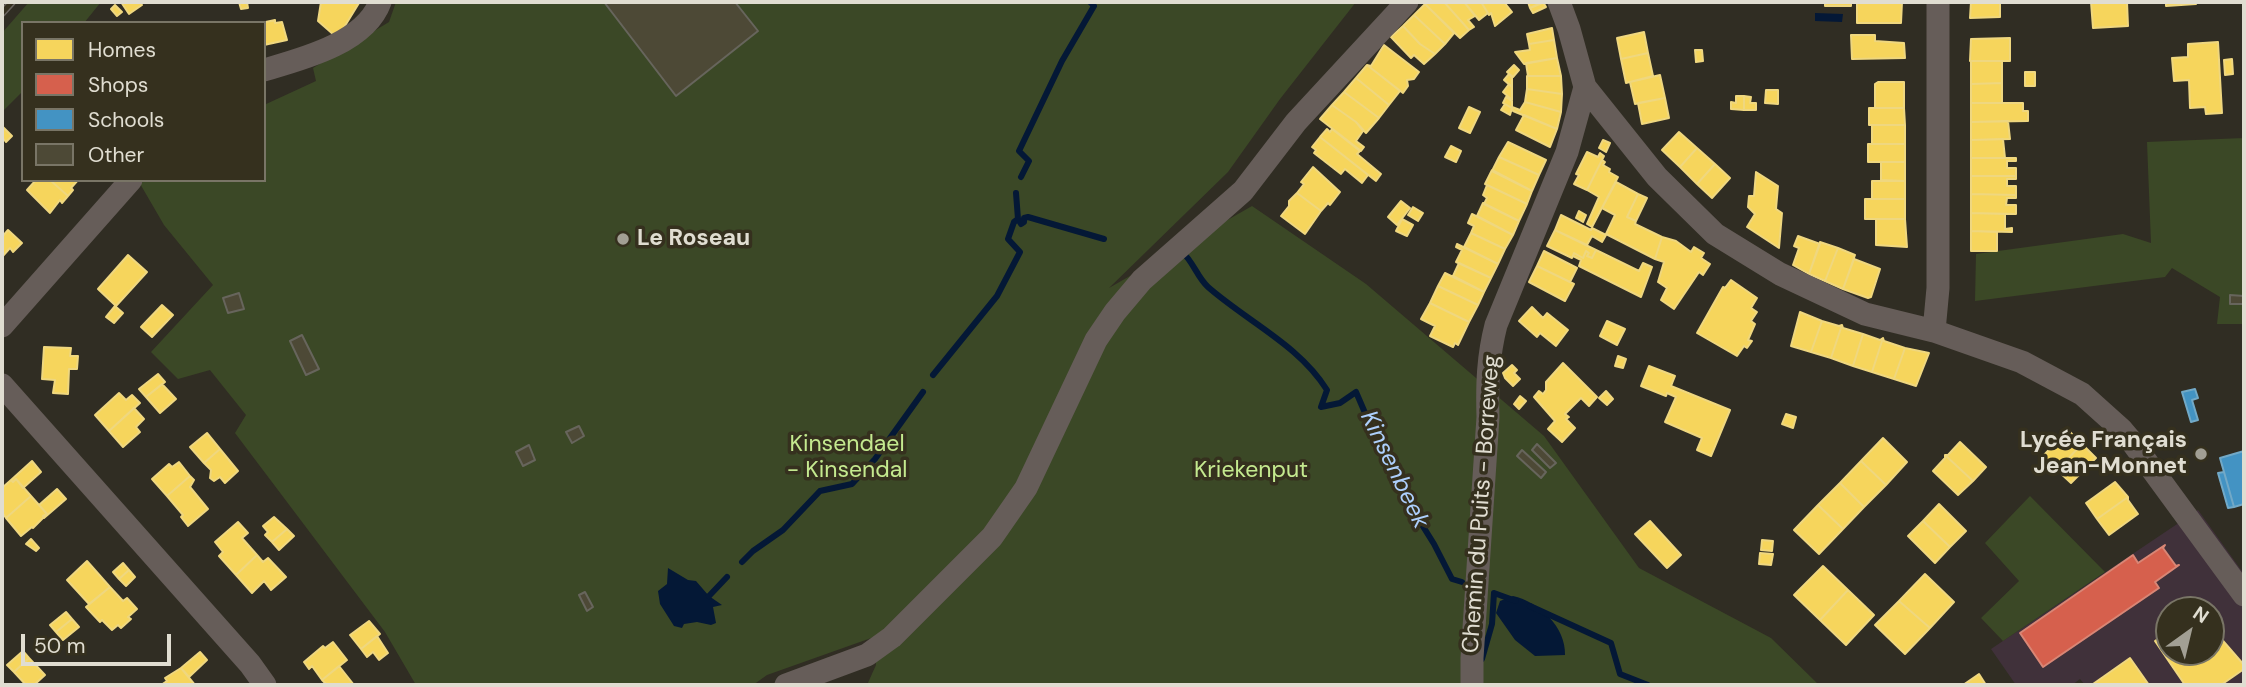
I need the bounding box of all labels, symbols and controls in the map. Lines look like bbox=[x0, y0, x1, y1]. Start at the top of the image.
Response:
legend bbox=[21, 21, 266, 182]
text: Homes bbox=[88, 36, 156, 64]
text: Shops bbox=[88, 71, 148, 99]
text: Schools bbox=[88, 106, 164, 134]
text: Other bbox=[88, 141, 144, 169]
place label: Le Roseau bbox=[637, 225, 750, 253]
marker: Le Roseau bbox=[615, 231, 631, 247]
street label: Chemin du Puits - Borreweg bbox=[1458, 354, 1506, 654]
water label: Kinsenbeek bbox=[1353, 407, 1435, 533]
place label: Lycée Français Jean-Monnet bbox=[2020, 427, 2187, 481]
park label: Kinsendael - Kinsendal bbox=[787, 431, 907, 485]
marker: Lycée Français Jean-Monnet bbox=[2193, 446, 2209, 462]
park label: Kriekenput bbox=[1194, 457, 1308, 485]
north arrow bbox=[2155, 596, 2225, 666]
text: N bbox=[2188, 601, 2214, 629]
scale bar bbox=[24, 620, 175, 664]
text: 50 m bbox=[34, 632, 85, 660]

